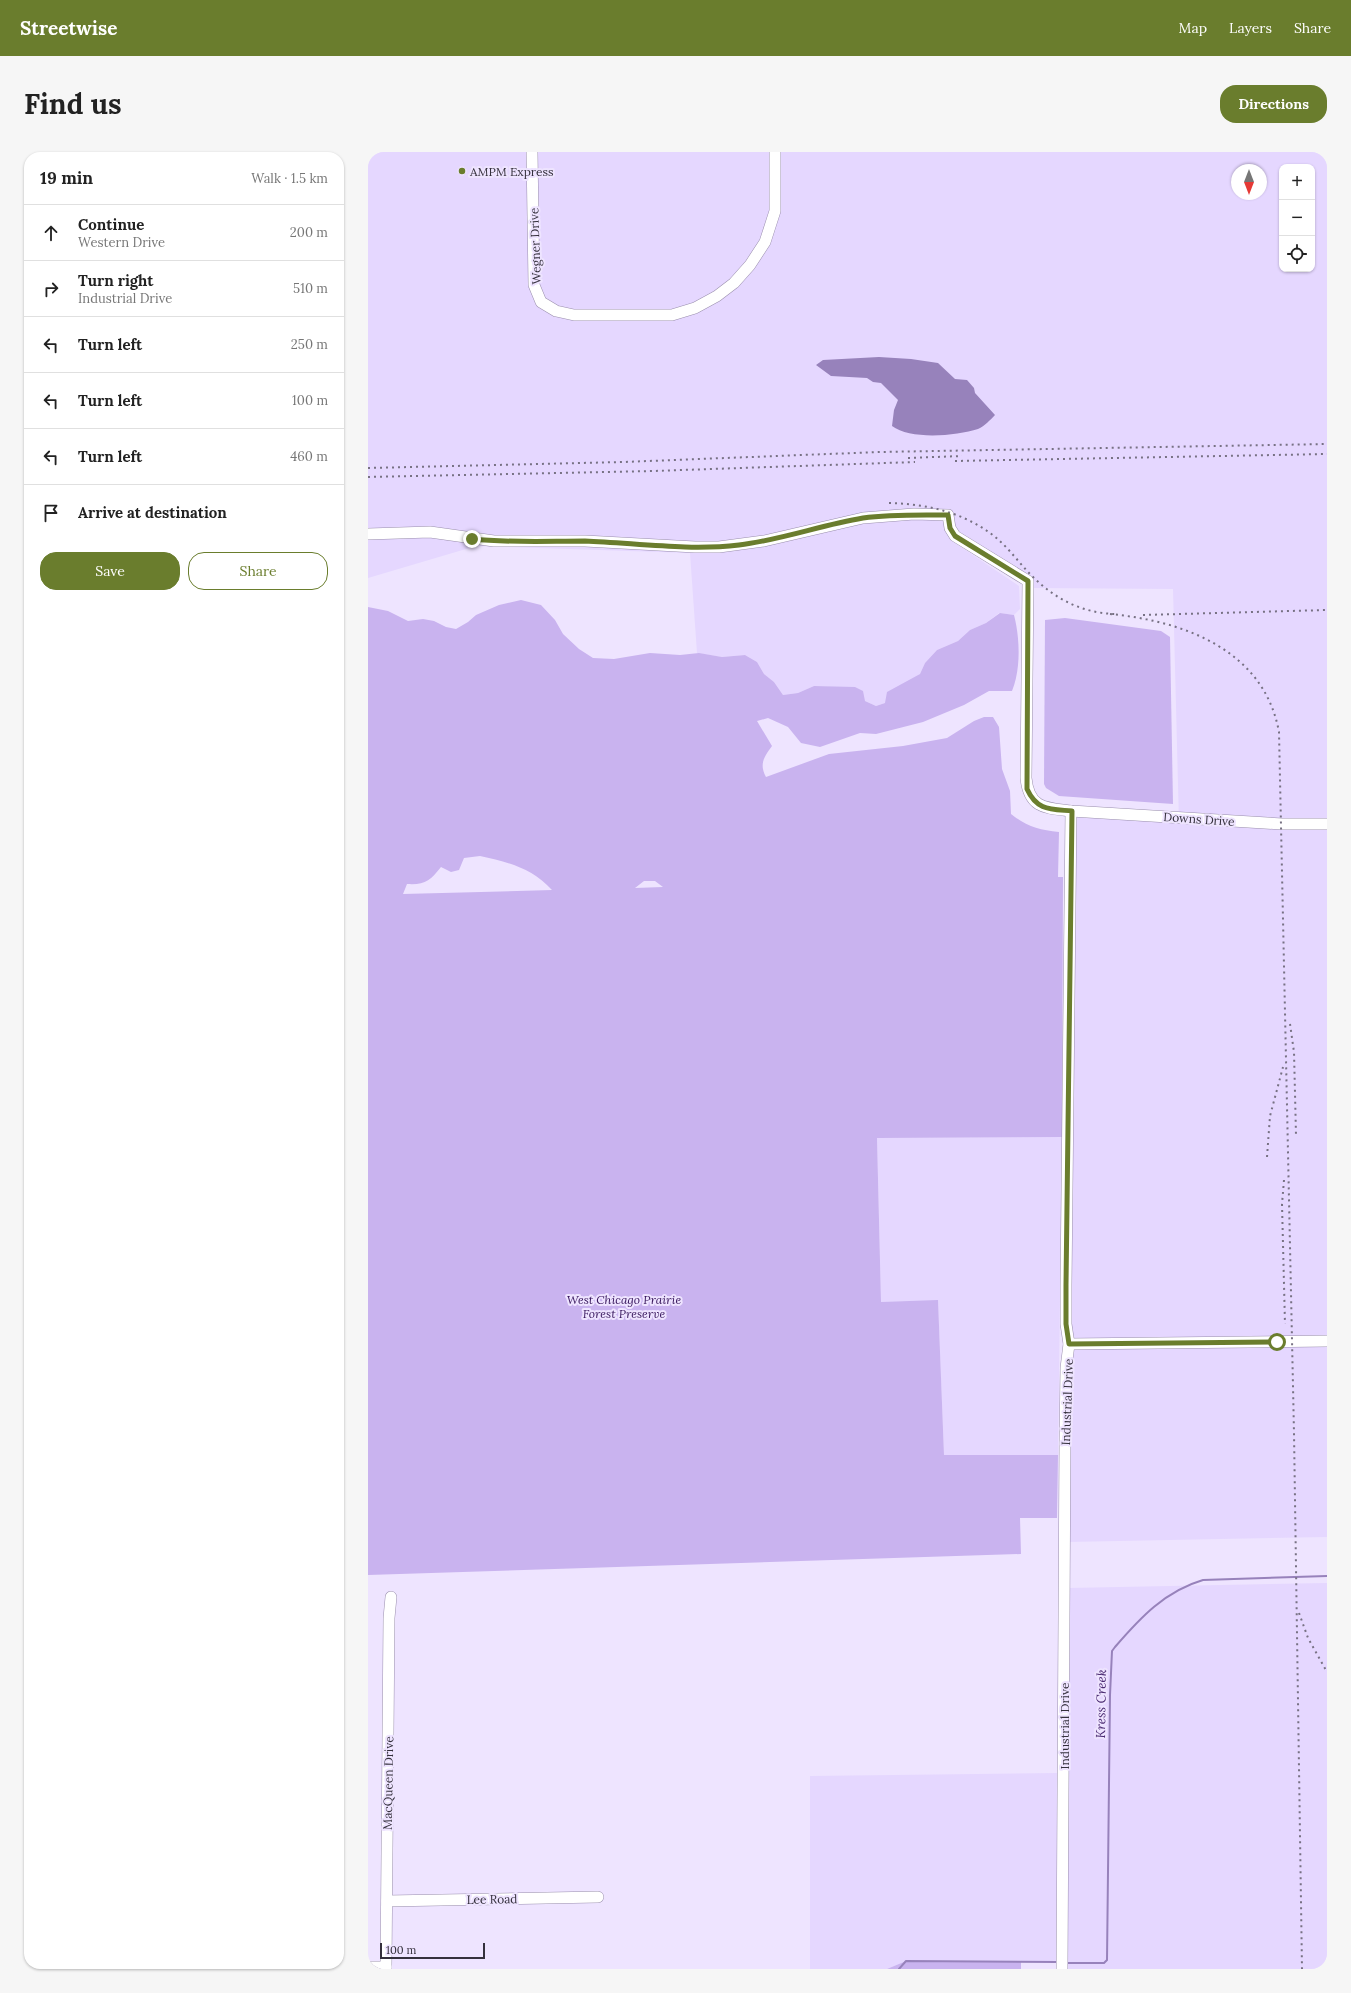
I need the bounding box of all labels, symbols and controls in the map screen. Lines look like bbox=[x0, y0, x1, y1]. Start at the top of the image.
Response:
text: Streetwise bbox=[20, 16, 117, 40]
text: Map bbox=[1179, 19, 1207, 37]
text: Layers bbox=[1229, 19, 1272, 37]
text: Share bbox=[1294, 19, 1331, 37]
button: Directions bbox=[1220, 85, 1327, 123]
text: Find us bbox=[24, 86, 122, 122]
place label: AMPM Express bbox=[469, 164, 554, 179]
north arrow bbox=[1231, 164, 1267, 200]
map controls bbox=[1279, 164, 1315, 272]
button: + bbox=[1279, 164, 1315, 200]
marker: AMPM Express bbox=[457, 166, 467, 176]
text: 19 min bbox=[40, 167, 93, 189]
text: Walk · 1.5 km bbox=[251, 170, 328, 187]
button: − bbox=[1279, 200, 1315, 236]
street label: Wegner Drive bbox=[526, 207, 544, 285]
text: Continue bbox=[78, 215, 144, 234]
icon: ahead bbox=[40, 222, 62, 244]
text: 200 m bbox=[290, 224, 328, 241]
text: Western Drive bbox=[78, 234, 165, 251]
button: locate bbox=[1279, 236, 1315, 272]
text: Turn right bbox=[78, 271, 154, 290]
icon: right bbox=[40, 278, 62, 300]
text: 510 m bbox=[293, 280, 328, 297]
text: Industrial Drive bbox=[78, 290, 172, 307]
icon: left bbox=[40, 334, 62, 356]
text: Turn left bbox=[78, 335, 142, 354]
text: 250 m bbox=[291, 336, 328, 353]
icon: left bbox=[40, 390, 62, 412]
text: Turn left bbox=[78, 391, 142, 410]
text: 100 m bbox=[292, 392, 328, 409]
icon: left bbox=[40, 446, 62, 468]
text: Turn left bbox=[78, 447, 142, 466]
text: 460 m bbox=[290, 448, 328, 465]
icon: arrive bbox=[40, 502, 62, 524]
text: Arrive at destination bbox=[78, 503, 227, 522]
route end bbox=[463, 530, 481, 548]
button: Save bbox=[40, 552, 180, 590]
button: Share bbox=[188, 552, 328, 590]
street label: Downs Drive bbox=[1163, 809, 1236, 829]
park label: West Chicago Prairie Forest Preserve bbox=[567, 1292, 681, 1321]
route start bbox=[1268, 1333, 1286, 1351]
street label: Industrial Drive bbox=[1058, 1358, 1076, 1446]
water label: Kress Creek bbox=[1092, 1669, 1110, 1739]
street label: Industrial Drive bbox=[1057, 1682, 1072, 1769]
street label: MacQueen Drive bbox=[380, 1736, 396, 1830]
street label: Lee Road bbox=[466, 1891, 518, 1907]
scale bar bbox=[380, 1941, 485, 1960]
text: 100 m bbox=[386, 1943, 416, 1957]

